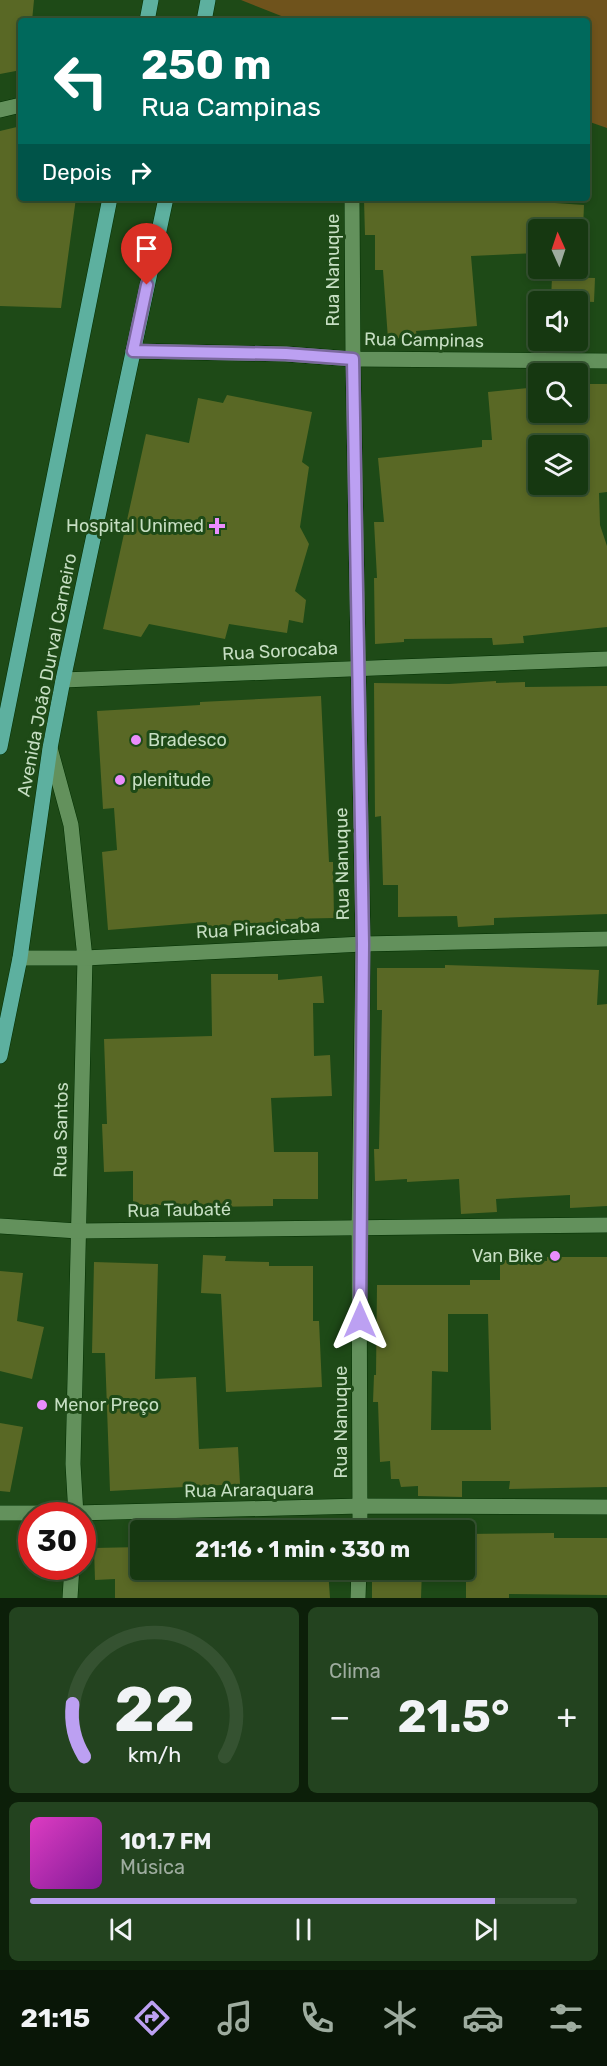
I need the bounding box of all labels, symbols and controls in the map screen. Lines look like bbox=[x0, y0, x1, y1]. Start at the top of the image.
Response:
text: 250 m bbox=[141, 40, 271, 90]
icon: left bbox=[42, 42, 120, 120]
text: Rua Campinas bbox=[141, 91, 321, 123]
icon: right bbox=[124, 156, 157, 189]
text: Depois bbox=[42, 159, 112, 186]
street label: Rua Nanuque bbox=[322, 214, 344, 326]
north arrow bbox=[528, 219, 588, 279]
map controls bbox=[528, 219, 588, 495]
pin bbox=[121, 223, 172, 285]
icon: arrive bbox=[130, 232, 163, 265]
button: sound bbox=[528, 291, 588, 351]
street label: Rua Campinas bbox=[364, 328, 484, 352]
button: search bbox=[528, 363, 588, 423]
button: layers bbox=[528, 435, 588, 495]
place label: Hospital Unimed bbox=[66, 515, 204, 537]
marker: Hospital Unimed bbox=[208, 517, 226, 535]
street label: Avenida João Durval Carneiro bbox=[13, 551, 81, 799]
street label: Rua Sorocaba bbox=[221, 637, 339, 665]
place label: Bradesco bbox=[148, 729, 227, 751]
marker: Bradesco bbox=[129, 733, 143, 747]
place label: plenitude bbox=[132, 769, 211, 791]
marker: plenitude bbox=[113, 773, 127, 787]
street label: Rua Nanuque bbox=[330, 807, 354, 921]
street label: Rua Piracicaba bbox=[195, 915, 321, 943]
street label: Rua Santos bbox=[49, 1082, 73, 1178]
street label: Rua Taubaté bbox=[127, 1198, 231, 1222]
place label: Van Bike bbox=[472, 1245, 543, 1267]
marker: Van Bike bbox=[548, 1249, 562, 1263]
position arrow bbox=[328, 1288, 392, 1352]
street label: Rua Nanuque bbox=[330, 1366, 352, 1478]
place label: Menor Preço bbox=[54, 1394, 159, 1416]
marker: Menor Preço bbox=[35, 1398, 49, 1412]
street label: Rua Araraquara bbox=[184, 1478, 314, 1502]
speed limit sign: 30 bbox=[18, 1502, 96, 1580]
text: 21:16 · 1 min · 330 m bbox=[195, 1536, 410, 1563]
text: Clima bbox=[329, 1659, 381, 1683]
text: 22 bbox=[113, 1673, 195, 1747]
text: 21.5° bbox=[397, 1690, 509, 1743]
text: − bbox=[329, 1697, 350, 1736]
text: + bbox=[556, 1697, 577, 1736]
text: km/h bbox=[127, 1742, 181, 1767]
text: 101.7 FM bbox=[120, 1828, 212, 1855]
text: Música bbox=[120, 1855, 185, 1879]
icon: previous bbox=[105, 1913, 138, 1946]
icon: pause bbox=[287, 1913, 320, 1946]
icon: next bbox=[469, 1913, 502, 1946]
icon: directions bbox=[131, 1997, 173, 2039]
icon: music bbox=[214, 1997, 256, 2039]
icon: phone bbox=[296, 1997, 338, 2039]
icon: climate bbox=[379, 1997, 421, 2039]
icon: car bbox=[462, 1997, 504, 2039]
icon: filters bbox=[545, 1997, 587, 2039]
text: 21:15 bbox=[20, 2002, 90, 2034]

